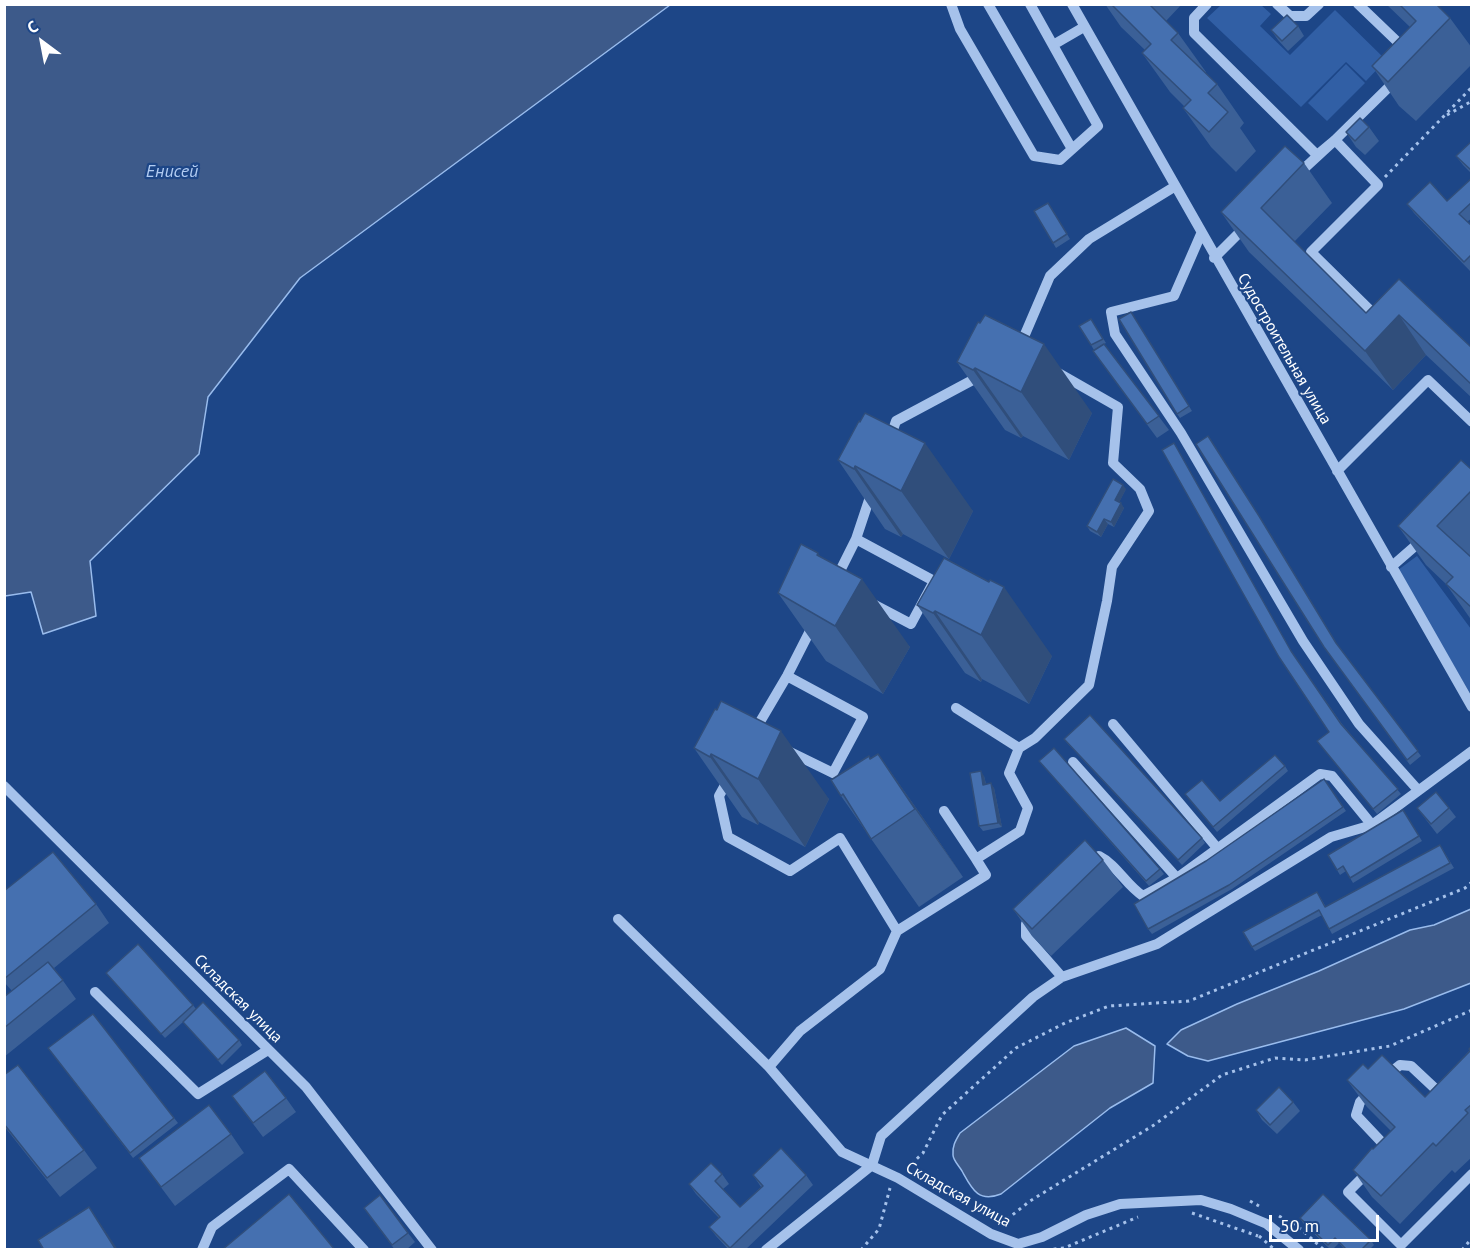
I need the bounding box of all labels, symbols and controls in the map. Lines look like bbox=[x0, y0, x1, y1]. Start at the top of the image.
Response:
north arrow bbox=[12, 12, 72, 72]
text: С bbox=[23, 16, 42, 38]
water label: Енисей bbox=[146, 161, 198, 183]
street label: Судостроительная улица bbox=[1233, 270, 1335, 428]
street label: Складская улица bbox=[190, 951, 286, 1047]
street label: Складская улица bbox=[902, 1158, 1014, 1232]
scale bar bbox=[1272, 1203, 1382, 1241]
text: 50 m bbox=[1280, 1214, 1319, 1237]

